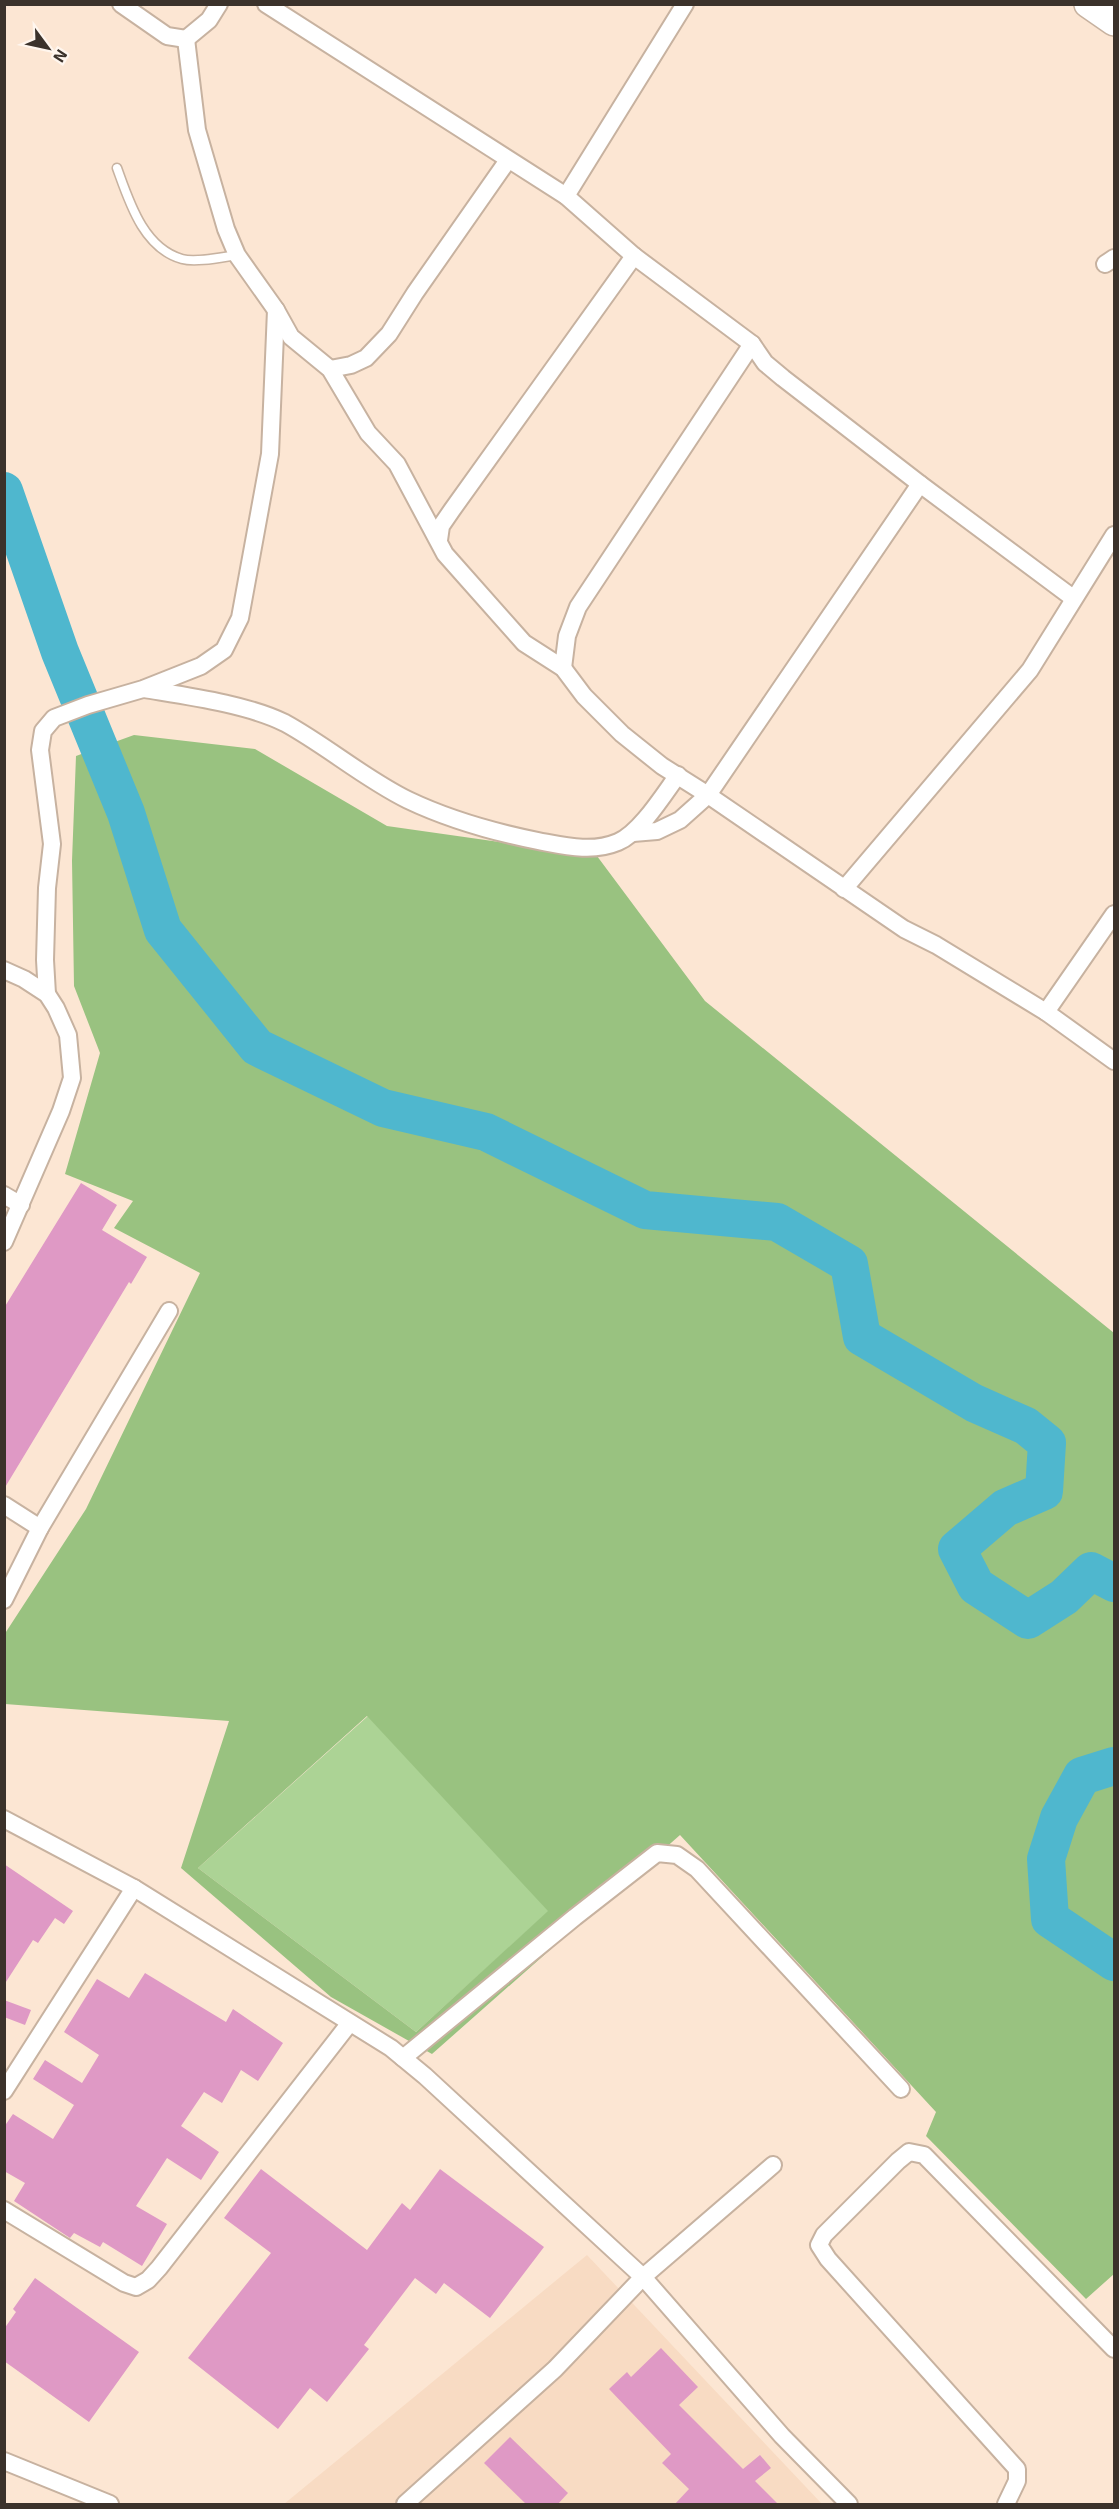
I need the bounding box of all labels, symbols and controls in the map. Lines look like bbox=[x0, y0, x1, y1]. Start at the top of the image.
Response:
north arrow bbox=[18, 18, 78, 78]
text: N bbox=[50, 46, 72, 66]

